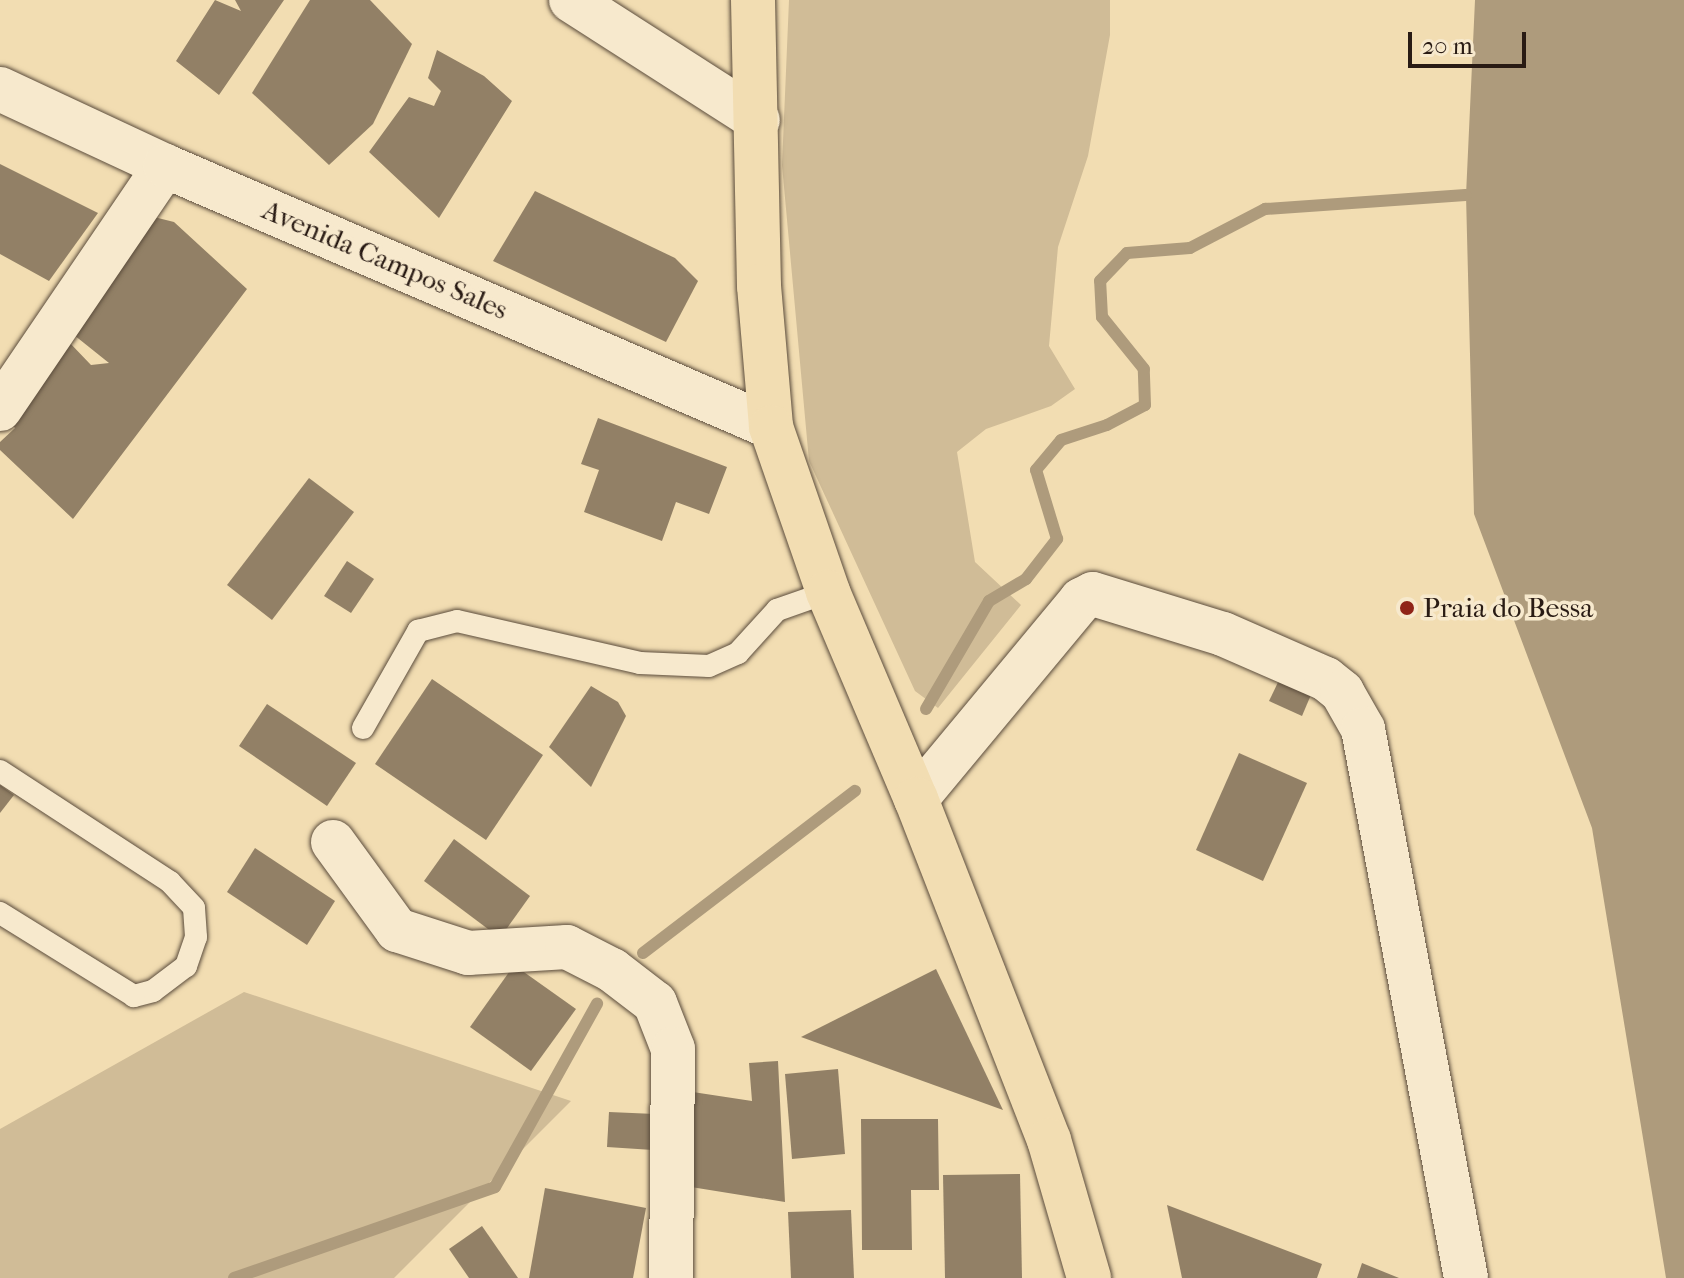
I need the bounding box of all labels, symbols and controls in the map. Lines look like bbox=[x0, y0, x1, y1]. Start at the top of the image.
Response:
scale bar bbox=[1412, 16, 1530, 66]
text: 20 m bbox=[1422, 32, 1473, 60]
street label: Avenida Campos Sales bbox=[257, 193, 513, 327]
place label: Praia do Bessa bbox=[1423, 591, 1593, 625]
marker: Praia do Bessa bbox=[1398, 599, 1416, 617]

